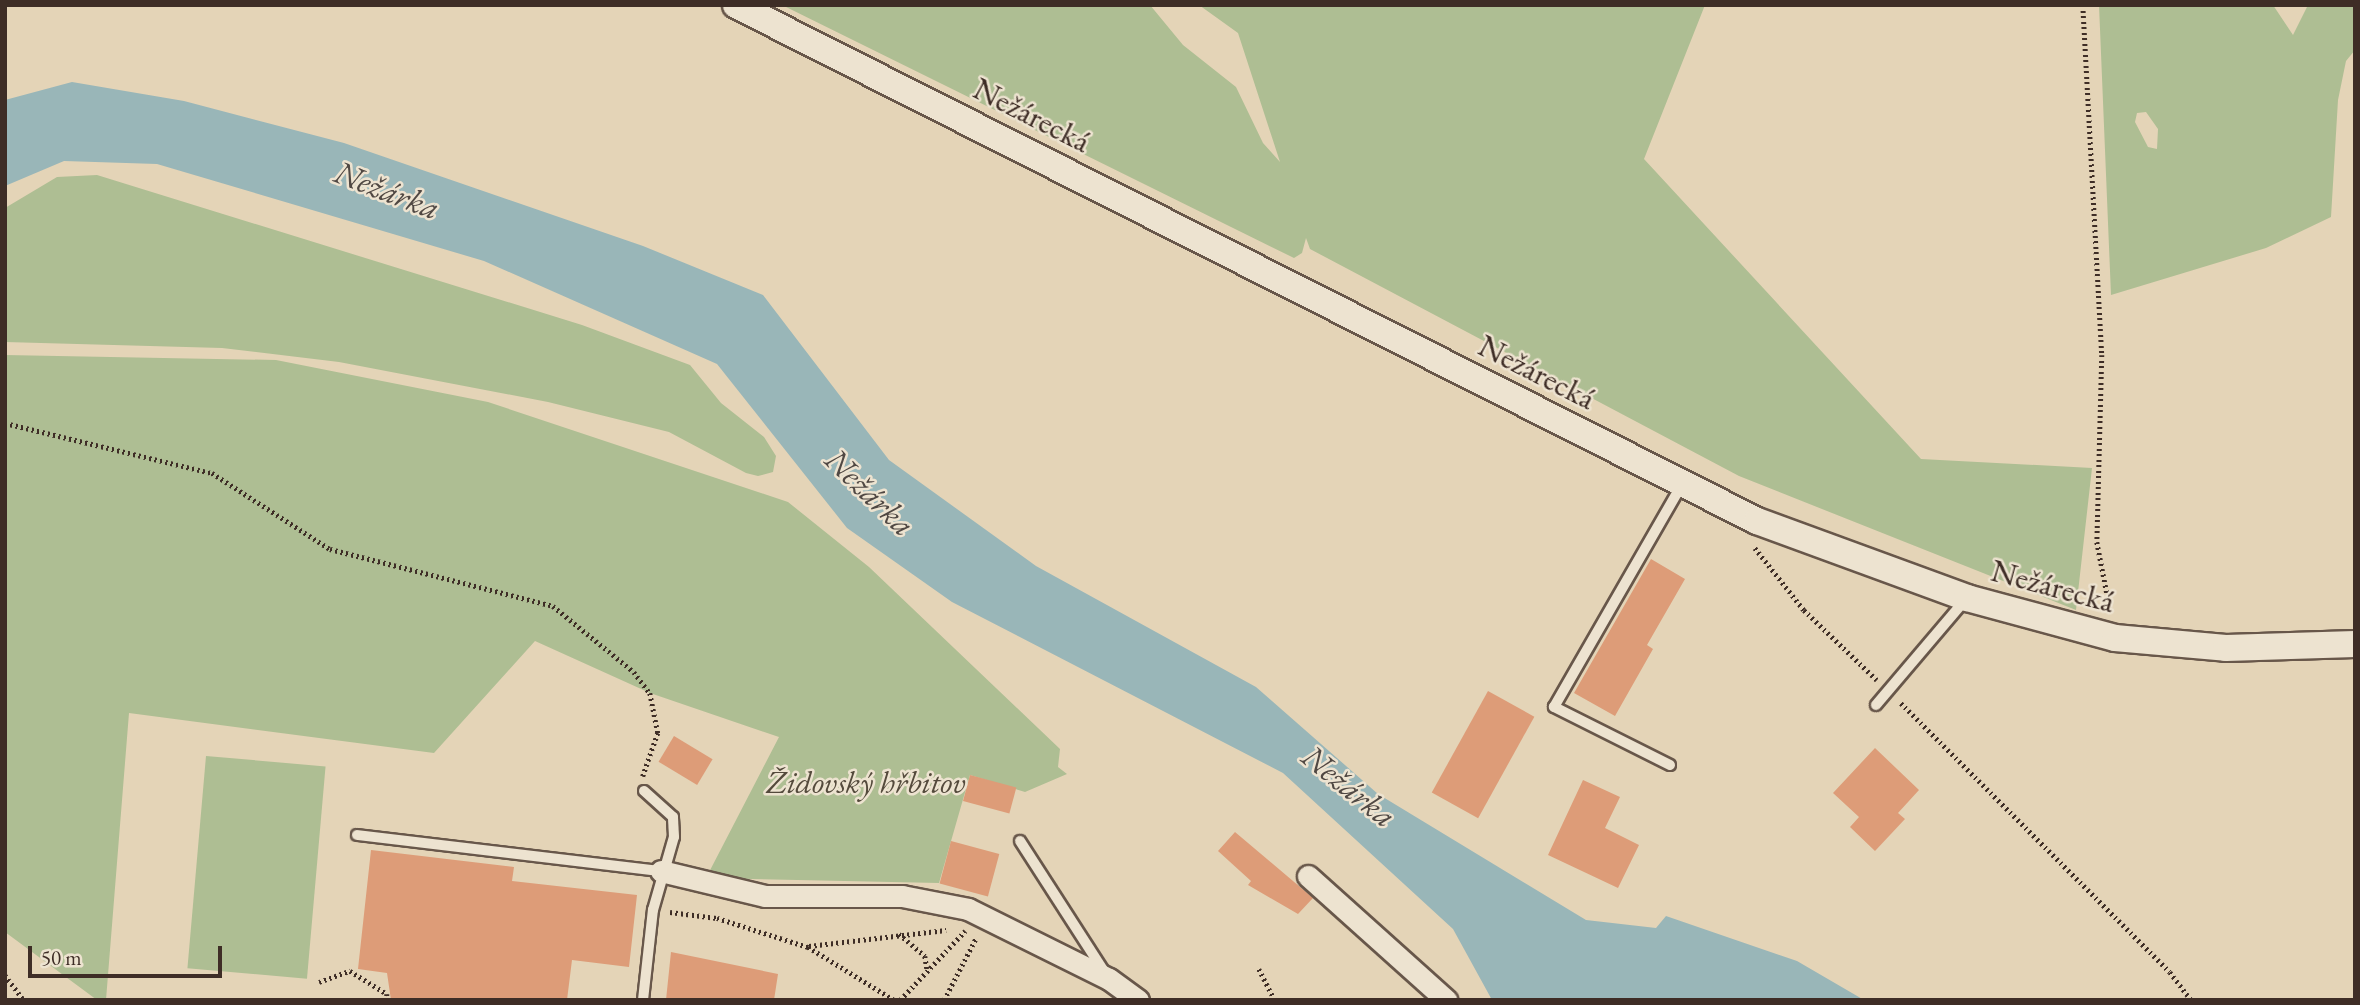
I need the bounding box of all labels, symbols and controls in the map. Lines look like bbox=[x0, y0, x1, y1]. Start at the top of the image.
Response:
street label: Nežárecká bbox=[967, 69, 1097, 161]
water label: Nežárka bbox=[329, 152, 445, 228]
street label: Nežárecká bbox=[1472, 326, 1602, 418]
water label: Nežárka bbox=[817, 440, 923, 544]
street label: Nežárecká bbox=[1987, 551, 2119, 621]
water label: Nežárka bbox=[1294, 736, 1404, 836]
park label: Židovský hřbitov bbox=[766, 763, 966, 801]
scale bar bbox=[32, 932, 226, 976]
text: 50 m bbox=[41, 944, 82, 971]

